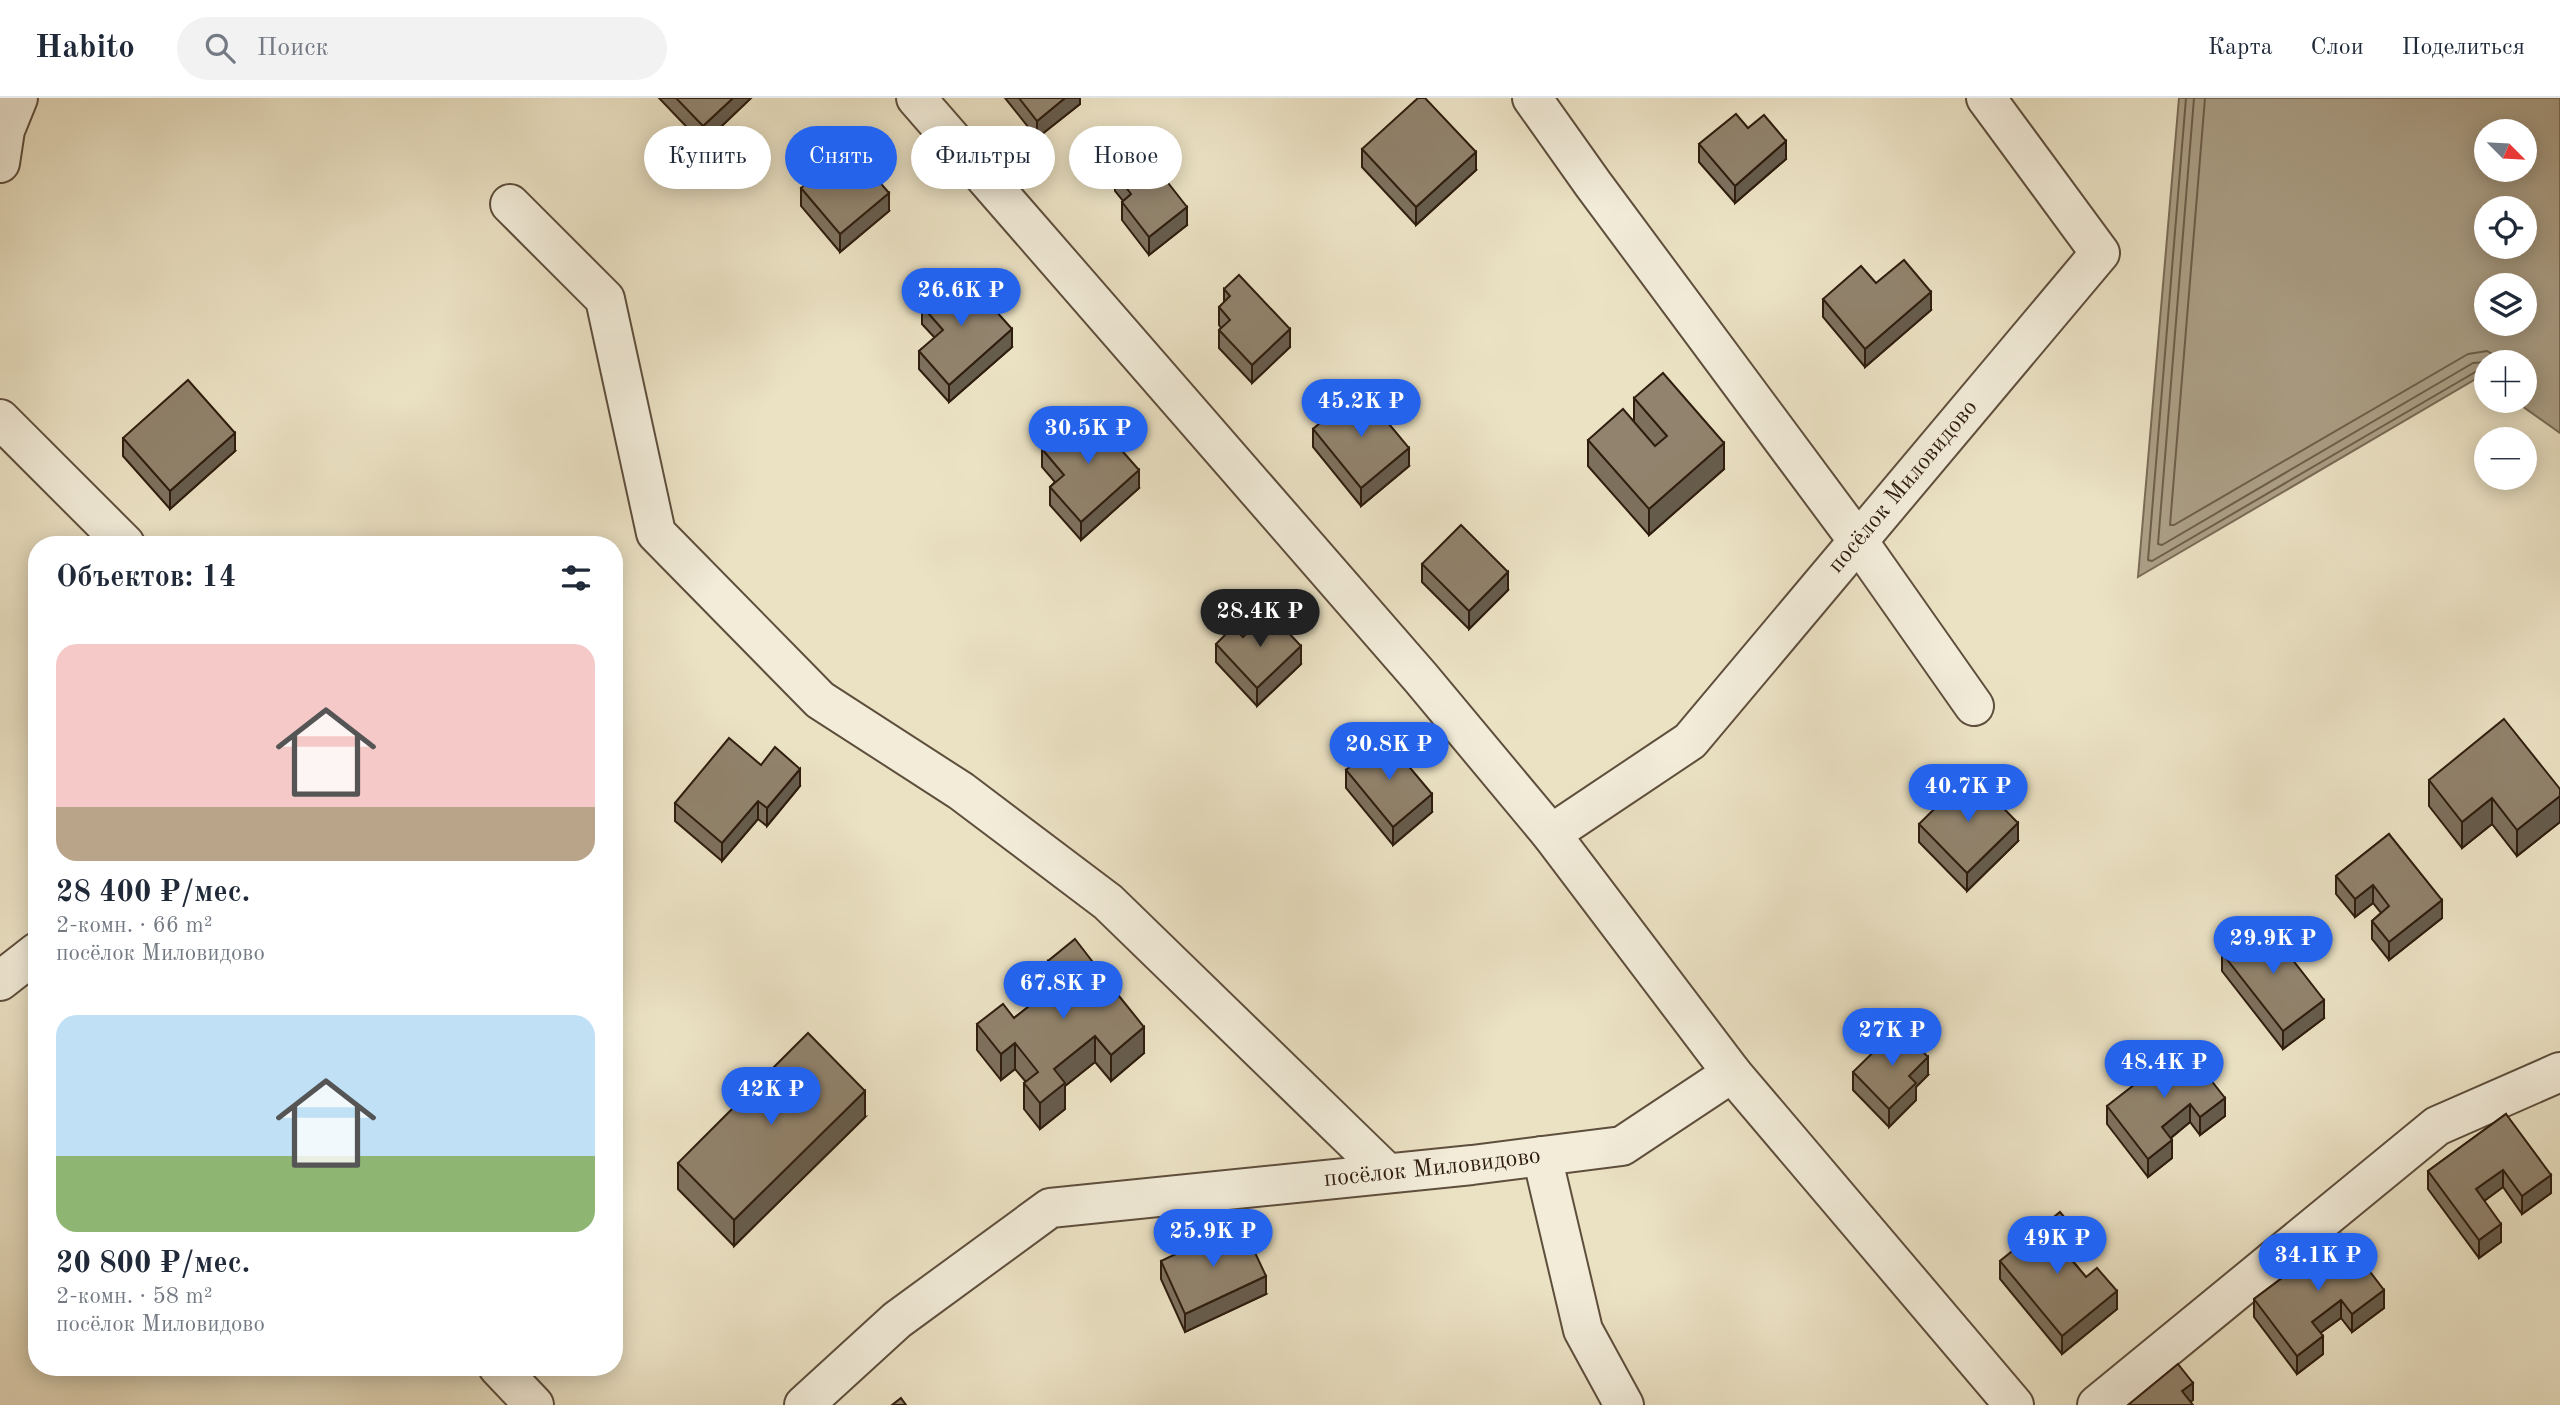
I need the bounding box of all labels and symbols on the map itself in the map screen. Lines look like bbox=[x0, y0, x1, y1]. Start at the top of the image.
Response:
north arrow bbox=[2474, 119, 2538, 182]
pin: 26.6K ₽ bbox=[896, 268, 1026, 328]
pin: 45.2K ₽ bbox=[1296, 380, 1426, 439]
street label: посёлок Миловидово bbox=[1824, 396, 1983, 578]
pin: 30.5K ₽ bbox=[1023, 406, 1153, 466]
pin: 28.4K ₽ bbox=[1195, 589, 1325, 649]
pin: 20.8K ₽ bbox=[1324, 722, 1454, 782]
pin: 40.7K ₽ bbox=[1903, 764, 2033, 824]
pin: 29.9K ₽ bbox=[2208, 916, 2338, 976]
pin: 67.8K ₽ bbox=[998, 962, 1128, 1021]
pin: 27K ₽ bbox=[1843, 1009, 1941, 1068]
pin: 48.4K ₽ bbox=[2099, 1040, 2229, 1100]
pin: 42K ₽ bbox=[722, 1068, 820, 1127]
street label: посёлок Миловидово bbox=[1323, 1144, 1542, 1192]
pin: 25.9K ₽ bbox=[1148, 1210, 1278, 1269]
pin: 49K ₽ bbox=[2008, 1216, 2106, 1276]
pin: 34.1K ₽ bbox=[2253, 1234, 2383, 1293]

